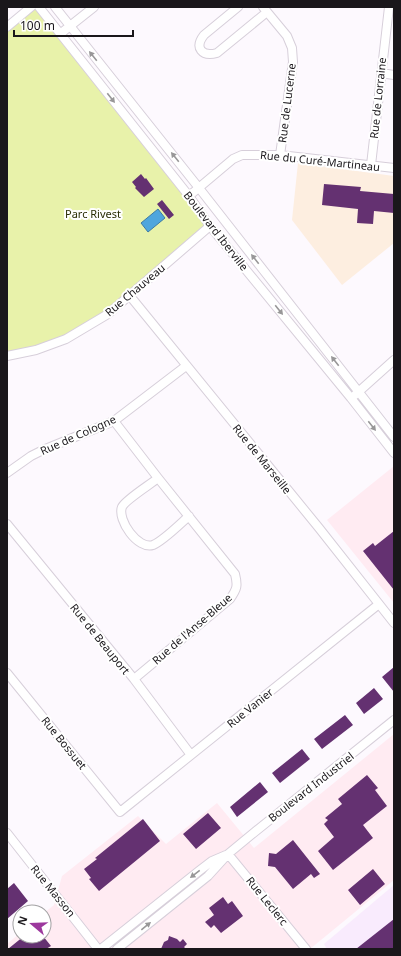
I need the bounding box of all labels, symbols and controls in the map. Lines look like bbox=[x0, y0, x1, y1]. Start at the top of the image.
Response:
scale bar bbox=[14, 12, 133, 38]
text: 100 m bbox=[20, 17, 55, 34]
one-way arrow bbox=[89, 51, 97, 62]
street label: Rue de Lorraine bbox=[366, 56, 389, 139]
street label: Rue de Lucerne bbox=[274, 62, 299, 144]
one-way arrow bbox=[106, 92, 115, 103]
street label: Rue du Curé-Martineau bbox=[259, 147, 381, 174]
one-way arrow bbox=[170, 152, 179, 163]
street label: Boulevard Iberville bbox=[181, 188, 252, 273]
park label: Parc Rivest bbox=[65, 206, 121, 221]
one-way arrow bbox=[250, 253, 259, 264]
street label: Rue Chauveau bbox=[101, 260, 168, 319]
one-way arrow bbox=[275, 305, 283, 316]
one-way arrow bbox=[331, 356, 339, 367]
street label: Rue de Cologne bbox=[38, 411, 118, 458]
one-way arrow bbox=[368, 420, 377, 431]
street label: Rue de Marseille bbox=[230, 421, 295, 497]
street label: Rue de l'Anse-Bleue bbox=[149, 590, 235, 667]
street label: Rue de Beauport bbox=[67, 600, 134, 677]
street label: Rue Vanier bbox=[223, 684, 276, 731]
street label: Rue Bossuet bbox=[38, 713, 90, 772]
street label: Boulevard Industriel bbox=[265, 748, 357, 825]
street label: Rue Masson bbox=[28, 862, 79, 920]
one-way arrow bbox=[190, 870, 201, 878]
street label: Rue Leclerc bbox=[243, 873, 292, 928]
north arrow bbox=[12, 904, 52, 944]
text: N bbox=[14, 914, 31, 927]
one-way arrow bbox=[141, 921, 152, 930]

